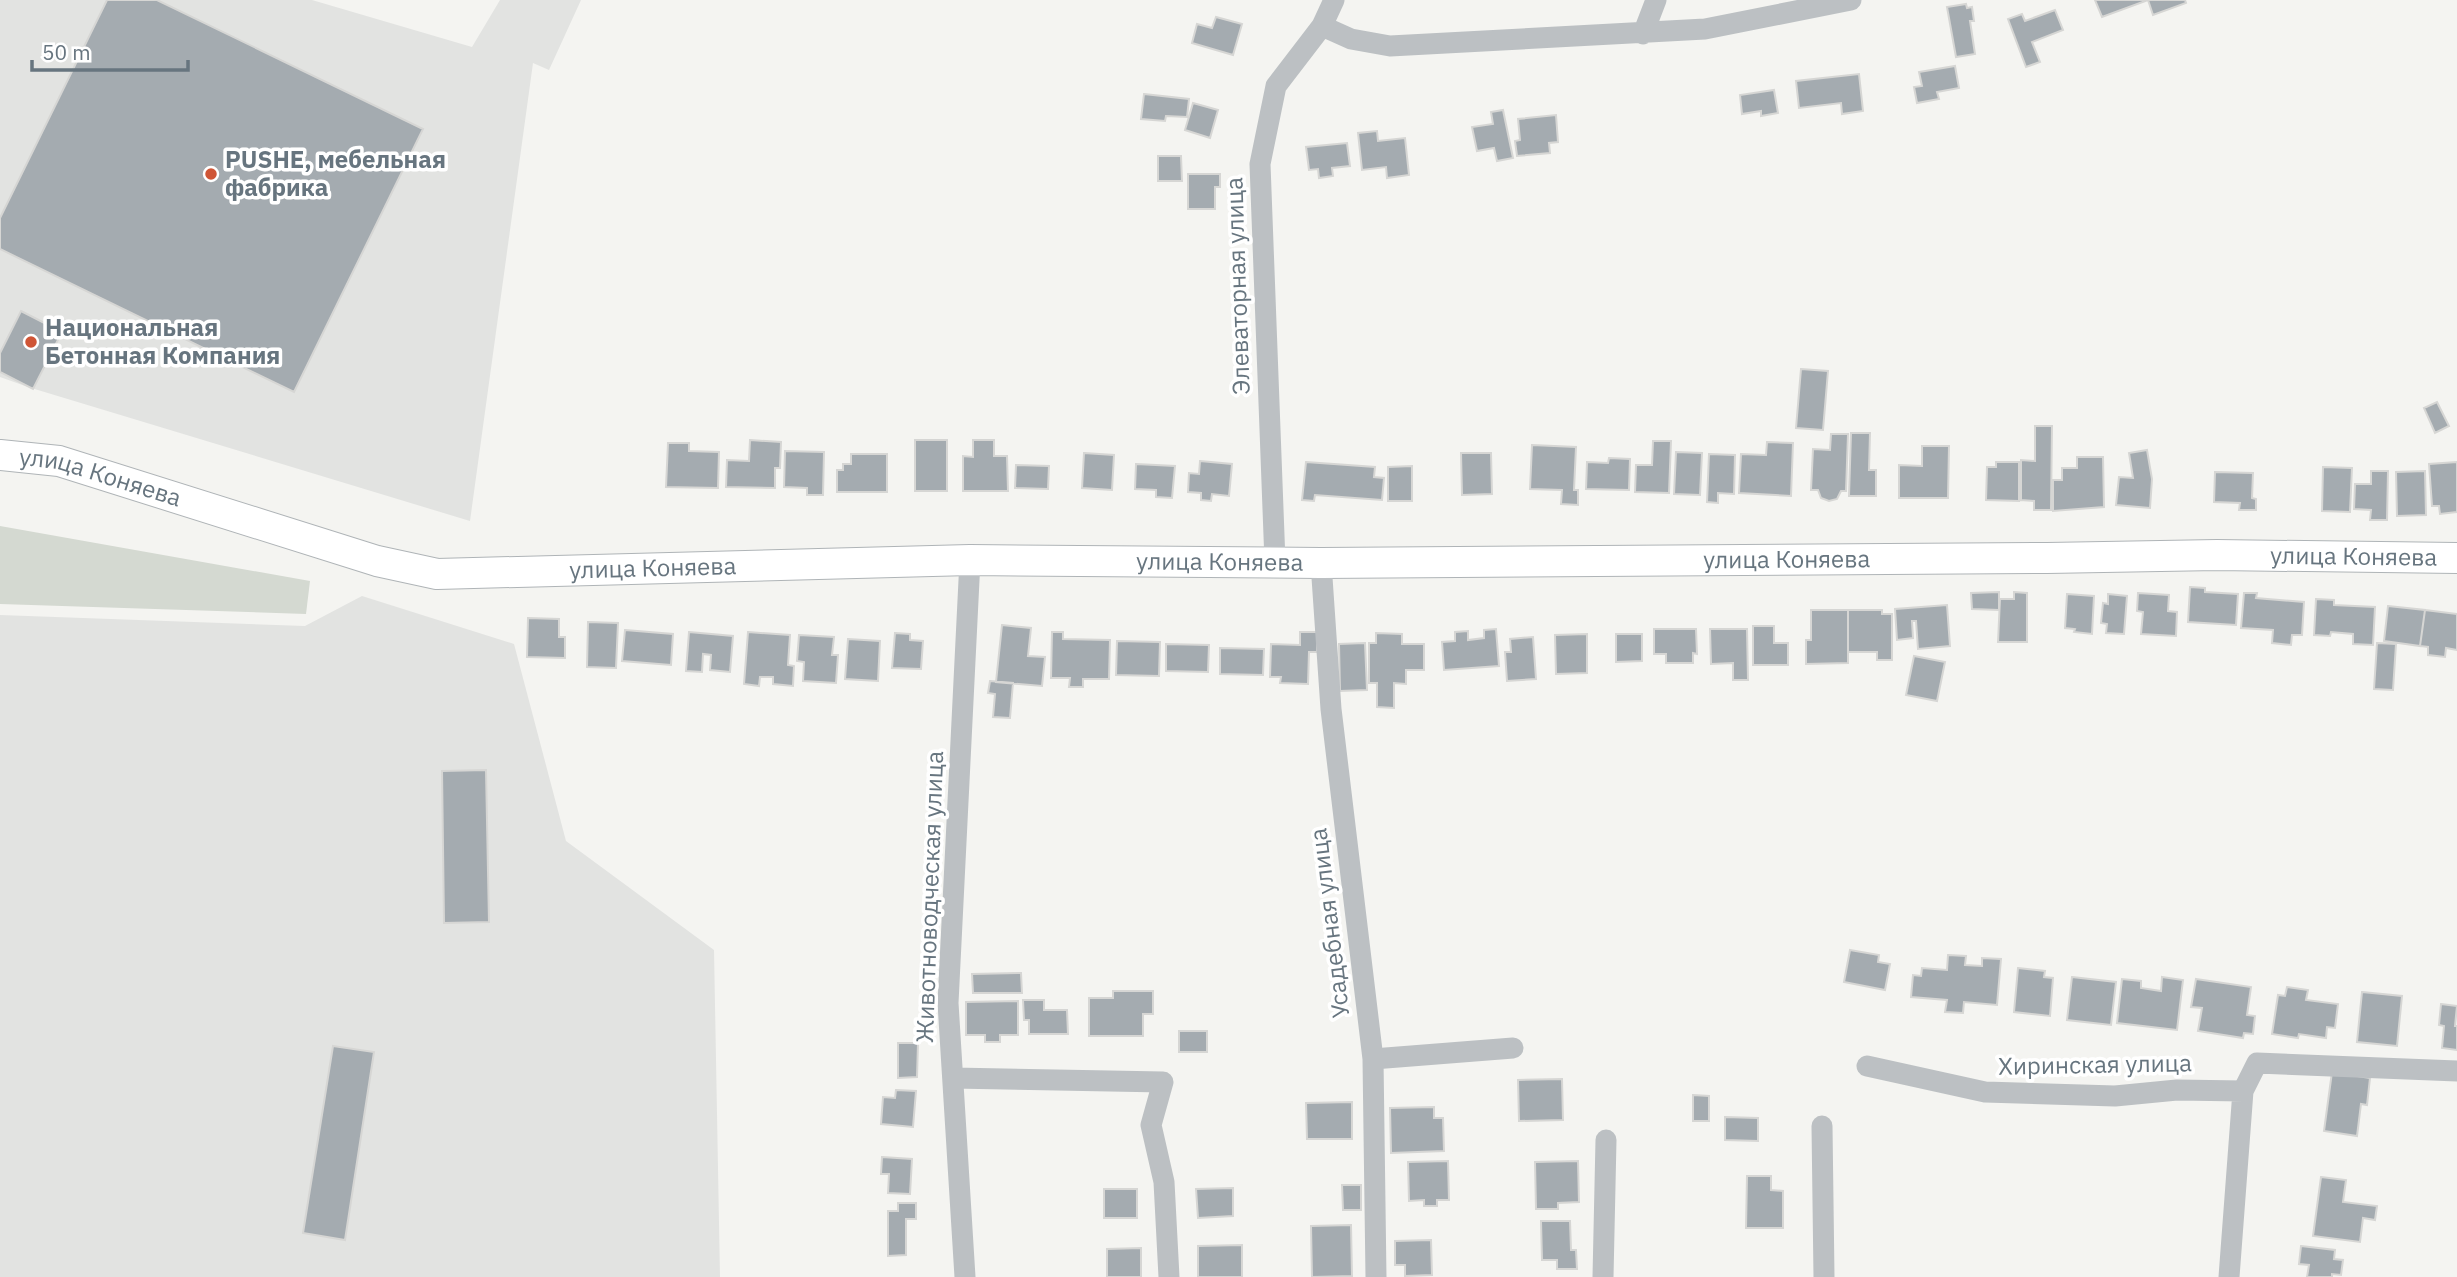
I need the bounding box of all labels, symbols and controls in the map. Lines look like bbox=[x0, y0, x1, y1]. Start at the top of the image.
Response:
scale bar bbox=[32, 28, 187, 72]
text: 50 m bbox=[42, 38, 91, 66]
place label: PUSHE, мебельная фабрика bbox=[225, 143, 446, 203]
marker: PUSHE, мебельная фабрика bbox=[203, 166, 219, 182]
street label: Элеваторная улица bbox=[1217, 177, 1257, 395]
place label: Национальная Бетонная Компания bbox=[45, 311, 280, 371]
marker: Национальная Бетонная Компания bbox=[23, 334, 39, 350]
street label: улица Коняева bbox=[18, 440, 186, 514]
street label: улица Коняева bbox=[2270, 539, 2438, 573]
street label: улица Коняева bbox=[1703, 542, 1871, 575]
street label: улица Коняева bbox=[1136, 544, 1304, 578]
street label: улица Коняева bbox=[569, 549, 737, 586]
street label: Животноводческая улица bbox=[908, 750, 950, 1044]
street label: Усадебная улица bbox=[1301, 826, 1357, 1020]
street label: Хиринская улица bbox=[1998, 1046, 2192, 1082]

